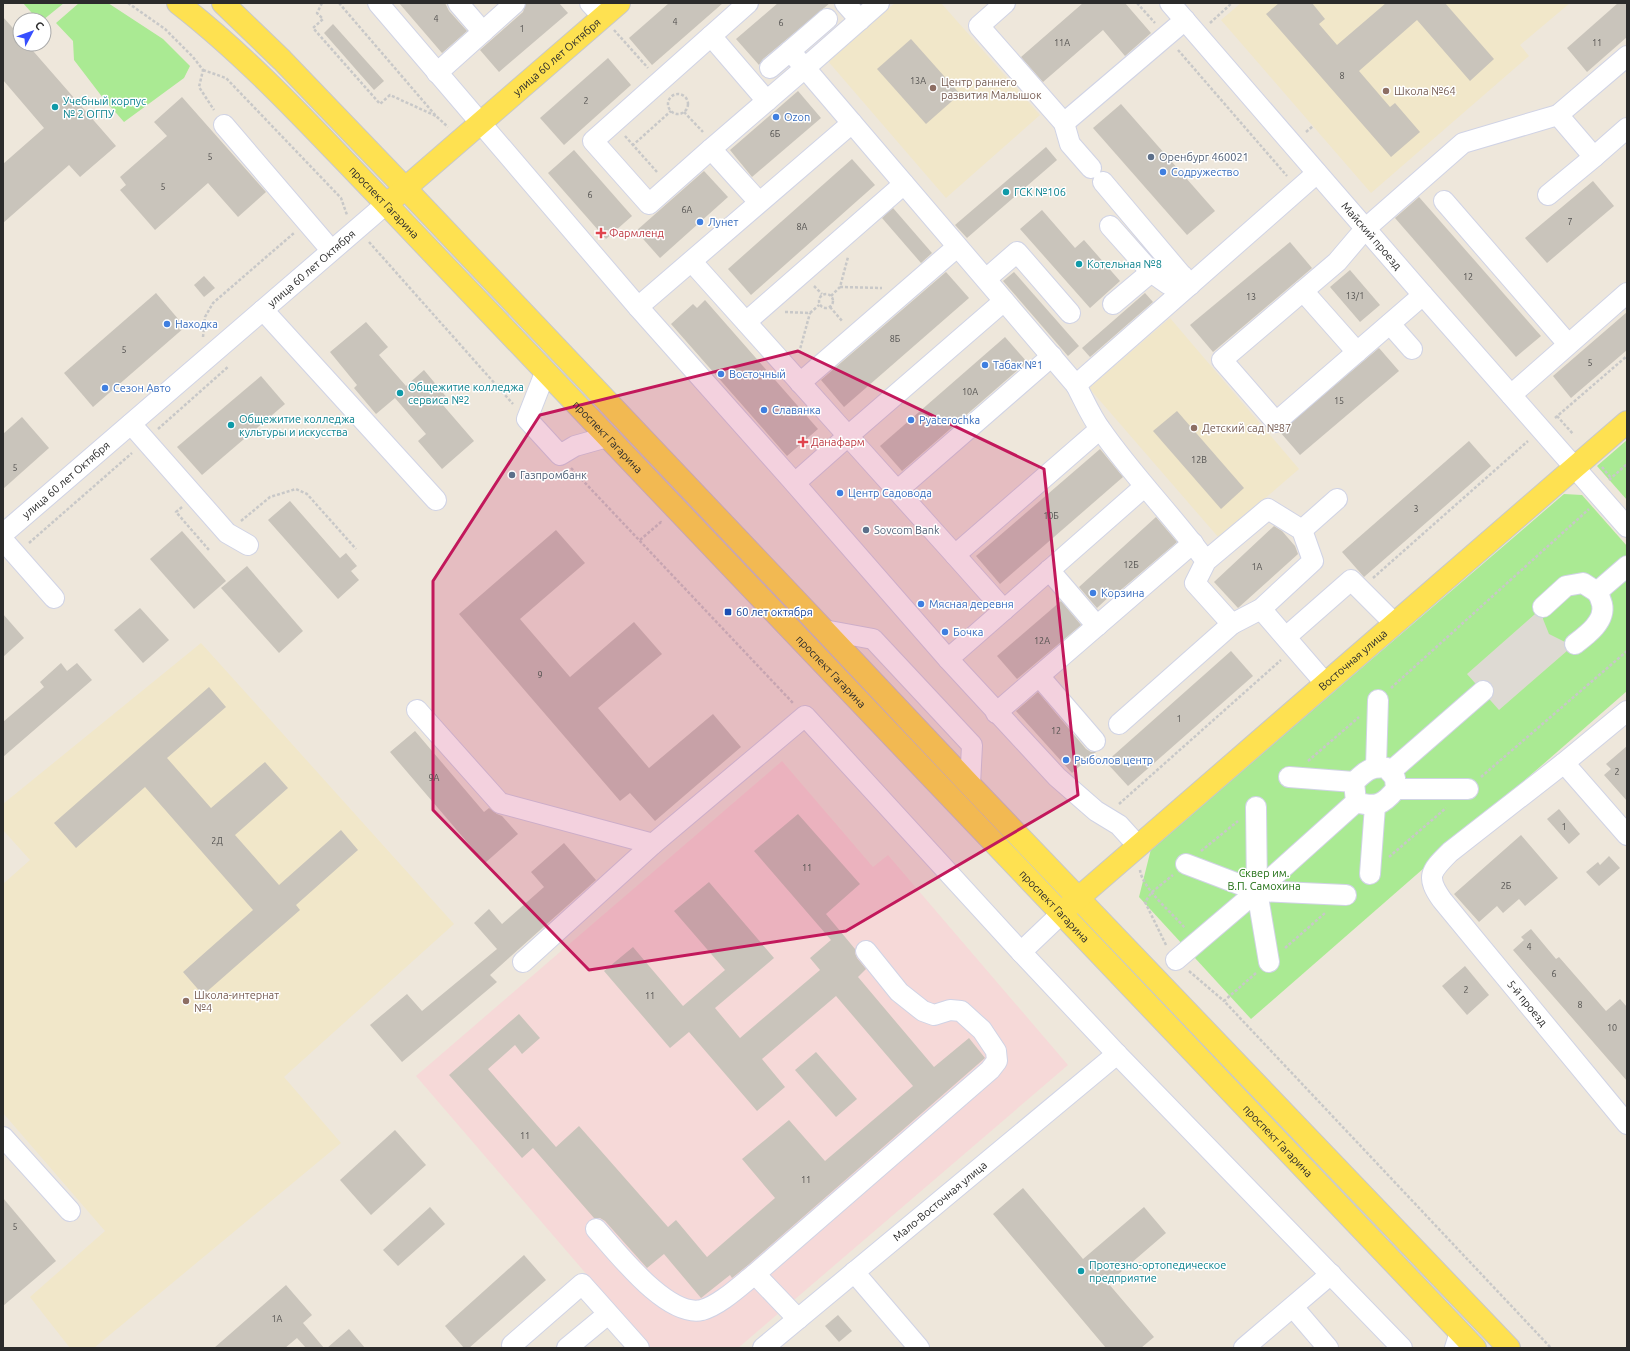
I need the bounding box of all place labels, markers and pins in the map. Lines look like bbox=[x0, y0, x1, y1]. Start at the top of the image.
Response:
place label: Центр раннего развития Малышок bbox=[941, 76, 1042, 101]
marker: Центр раннего развития Малышок bbox=[928, 83, 938, 93]
place label: Школа №64 bbox=[1394, 85, 1456, 97]
marker: Школа №64 bbox=[1381, 86, 1391, 96]
place label: Учебный корпус № 2 ОГПУ bbox=[63, 95, 146, 120]
marker: Учебный корпус № 2 ОГПУ bbox=[50, 102, 60, 112]
place label: Ozon bbox=[784, 111, 810, 123]
marker: Ozon bbox=[771, 112, 781, 122]
place label: Оренбург 460021 bbox=[1159, 151, 1249, 163]
marker: Оренбург 460021 bbox=[1146, 152, 1156, 162]
place label: Содружество bbox=[1171, 166, 1239, 178]
marker: Содружество bbox=[1158, 167, 1168, 177]
place label: ГСК №106 bbox=[1014, 186, 1066, 198]
marker: ГСК №106 bbox=[1001, 187, 1011, 197]
place label: Лунет bbox=[708, 216, 738, 228]
marker: Лунет bbox=[695, 217, 705, 227]
place label: Фармленд bbox=[609, 227, 664, 239]
marker: Фармленд bbox=[596, 228, 606, 238]
place label: Котельная №8 bbox=[1087, 258, 1162, 270]
marker: Котельная №8 bbox=[1074, 259, 1084, 269]
place label: Находка bbox=[175, 318, 218, 330]
marker: Находка bbox=[162, 319, 172, 329]
place label: Табак №1 bbox=[993, 359, 1043, 371]
marker: Табак №1 bbox=[980, 360, 990, 370]
place label: Восточный bbox=[729, 368, 786, 380]
marker: Восточный bbox=[716, 369, 726, 379]
place label: Общежитие колледжа сервиса №2 bbox=[408, 381, 524, 406]
place label: Сезон Авто bbox=[113, 382, 171, 394]
marker: Сезон Авто bbox=[100, 383, 110, 393]
marker: Общежитие колледжа сервиса №2 bbox=[395, 388, 405, 398]
place label: Славянка bbox=[772, 404, 821, 416]
marker: Славянка bbox=[759, 405, 769, 415]
place label: Общежитие колледжа культуры и искусства bbox=[239, 413, 355, 438]
place label: Pyaterochka bbox=[919, 414, 980, 426]
marker: Pyaterochka bbox=[906, 415, 916, 425]
marker: Общежитие колледжа культуры и искусства bbox=[226, 420, 236, 430]
place label: Детский сад №87 bbox=[1202, 422, 1291, 434]
marker: Детский сад №87 bbox=[1189, 423, 1199, 433]
place label: Данафарм bbox=[811, 436, 865, 448]
marker: Данафарм bbox=[798, 437, 808, 447]
place label: Газпромбанк bbox=[520, 469, 587, 481]
marker: Газпромбанк bbox=[507, 470, 517, 480]
place label: Центр Садовода bbox=[848, 487, 932, 499]
marker: Центр Садовода bbox=[835, 488, 845, 498]
place label: Sovcom Bank bbox=[874, 524, 940, 536]
marker: Sovcom Bank bbox=[861, 525, 871, 535]
place label: Корзина bbox=[1101, 587, 1144, 599]
marker: Корзина bbox=[1088, 588, 1098, 598]
place label: Мясная деревня bbox=[929, 598, 1014, 610]
marker: Мясная деревня bbox=[916, 599, 926, 609]
place label: 60 лет октября bbox=[736, 606, 813, 618]
marker: 60 лет октября bbox=[723, 607, 733, 617]
place label: Бочка bbox=[953, 626, 983, 638]
marker: Бочка bbox=[940, 627, 950, 637]
place label: Рыболов центр bbox=[1074, 754, 1153, 766]
marker: Рыболов центр bbox=[1061, 755, 1071, 765]
place label: Школа-интернат №4 bbox=[194, 989, 279, 1014]
marker: Школа-интернат №4 bbox=[181, 996, 191, 1006]
place label: Протезно-ортопедическое предприятие bbox=[1089, 1259, 1226, 1284]
marker: Протезно-ортопедическое предприятие bbox=[1076, 1266, 1086, 1276]

